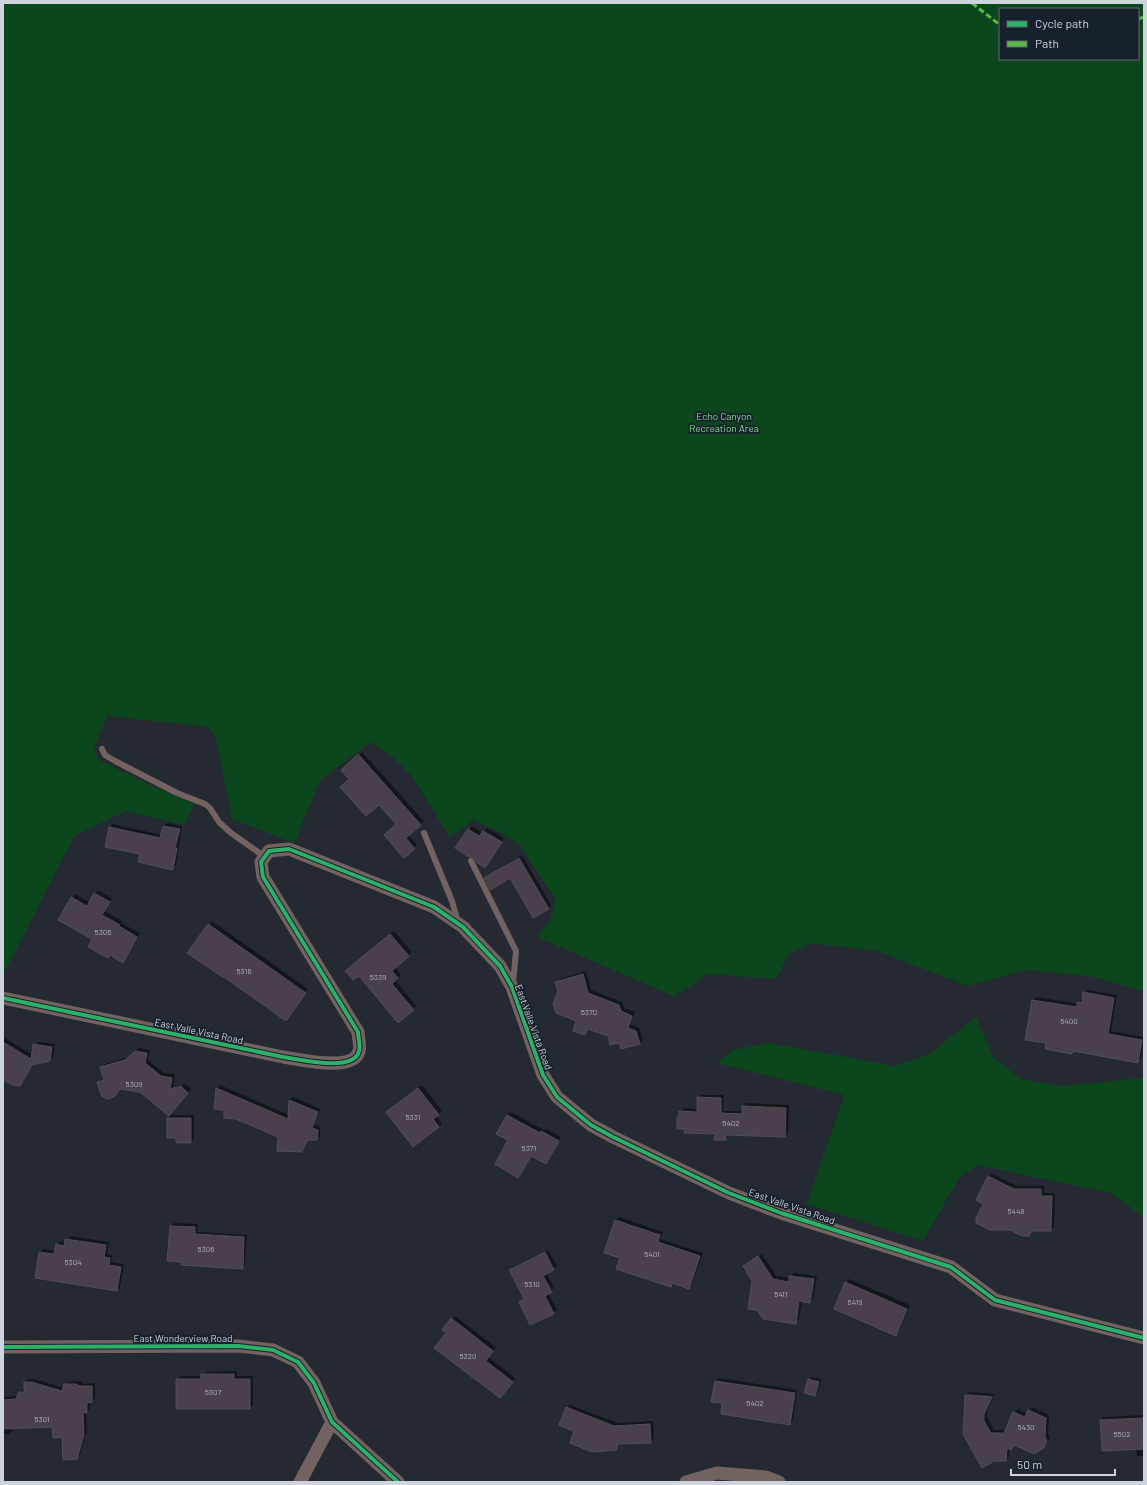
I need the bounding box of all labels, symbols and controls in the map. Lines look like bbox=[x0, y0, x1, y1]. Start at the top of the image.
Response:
legend bbox=[999, 8, 1139, 60]
text: Cycle path bbox=[1035, 16, 1089, 30]
text: Path bbox=[1035, 36, 1059, 50]
park label: Echo Canyon Recreation Area bbox=[689, 410, 759, 434]
house number: 5306 bbox=[95, 927, 111, 937]
house number: 5316 bbox=[236, 966, 252, 976]
house number: 5339 bbox=[370, 972, 386, 982]
street label: East Valle Vista Road bbox=[513, 983, 555, 1071]
house number: 5370 bbox=[581, 1007, 597, 1017]
street label: East Valle Vista Road bbox=[154, 1016, 244, 1046]
house number: 5400 bbox=[1060, 1016, 1078, 1026]
house number: 5309 bbox=[126, 1079, 142, 1089]
house number: 5331 bbox=[405, 1112, 421, 1122]
house number: 5402 bbox=[722, 1118, 740, 1128]
house number: 5371 bbox=[522, 1143, 537, 1153]
street label: East Valle Vista Road bbox=[747, 1186, 837, 1226]
house number: 5448 bbox=[1007, 1206, 1025, 1216]
house number: 5306 bbox=[198, 1244, 214, 1254]
house number: 5401 bbox=[644, 1249, 660, 1259]
house number: 5304 bbox=[64, 1257, 82, 1267]
house number: 5310 bbox=[524, 1279, 540, 1289]
house number: 5411 bbox=[774, 1289, 788, 1299]
house number: 5419 bbox=[848, 1297, 862, 1307]
street label: East Wonderview Road bbox=[133, 1332, 233, 1344]
house number: 5320 bbox=[459, 1351, 477, 1361]
house number: 5307 bbox=[205, 1387, 221, 1397]
house number: 5402 bbox=[746, 1398, 764, 1408]
house number: 5301 bbox=[34, 1414, 50, 1424]
house number: 5430 bbox=[1017, 1422, 1035, 1432]
house number: 5502 bbox=[1113, 1429, 1131, 1439]
scale bar bbox=[1011, 1451, 1115, 1477]
text: 50 m bbox=[1017, 1457, 1042, 1471]

